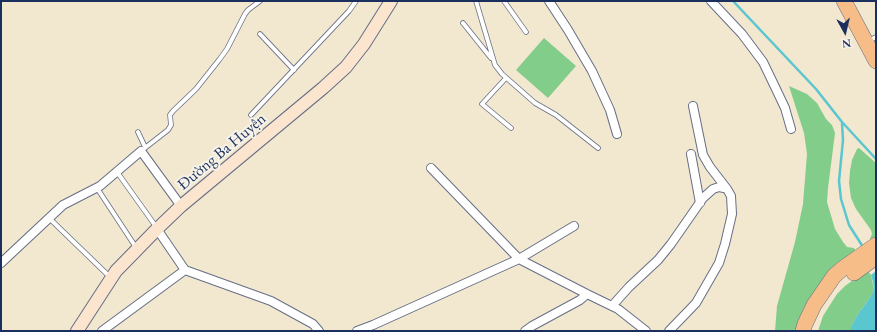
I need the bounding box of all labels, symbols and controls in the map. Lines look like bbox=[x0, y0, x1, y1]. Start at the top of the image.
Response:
north arrow bbox=[825, 12, 865, 52]
text: N bbox=[841, 36, 852, 51]
street label: Đường Ba Huyện bbox=[174, 109, 270, 195]

